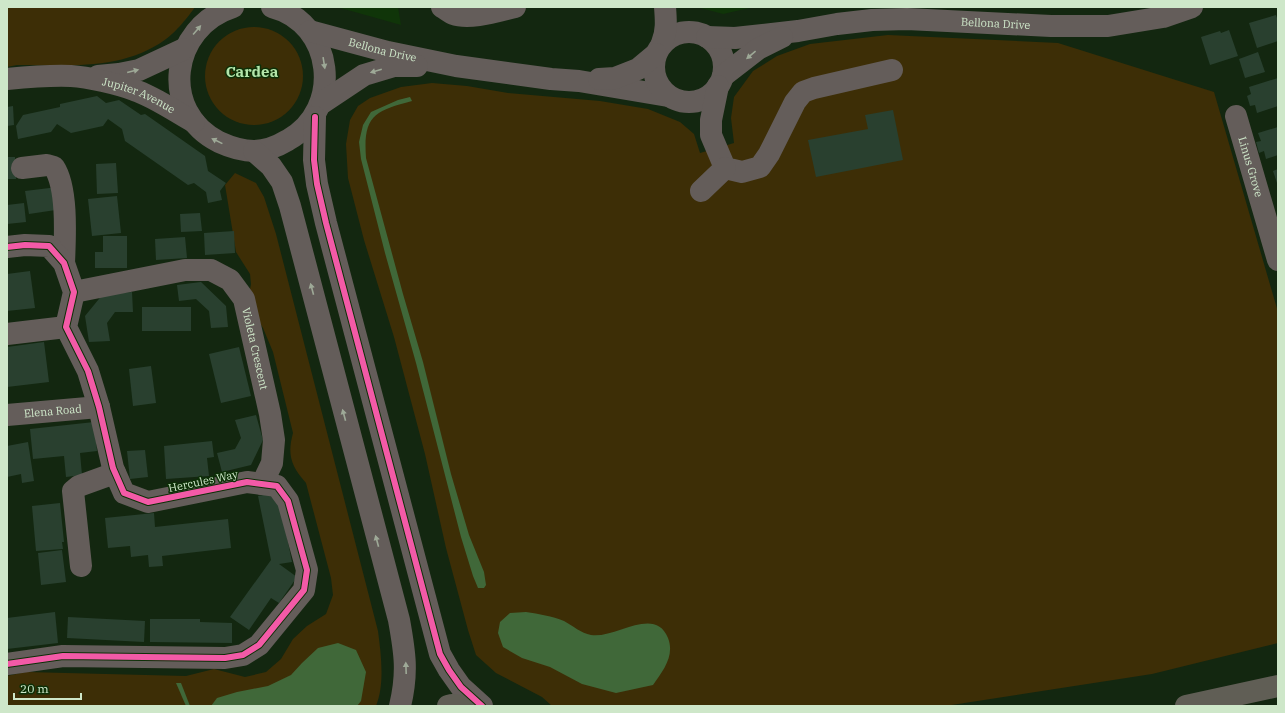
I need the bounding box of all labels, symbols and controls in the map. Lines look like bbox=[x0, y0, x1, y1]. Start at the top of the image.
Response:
street label: Bellona Drive bbox=[961, 15, 1031, 32]
one-way arrow bbox=[193, 25, 202, 35]
street label: Bellona Drive bbox=[347, 35, 418, 65]
one-way arrow bbox=[745, 51, 756, 60]
one-way arrow bbox=[321, 57, 327, 70]
district label: Cardea bbox=[226, 62, 279, 81]
one-way arrow bbox=[127, 67, 139, 73]
one-way arrow bbox=[370, 68, 382, 74]
street label: Jupiter Avenue bbox=[101, 74, 178, 116]
street label: Linus Grove bbox=[1235, 135, 1266, 199]
one-way arrow bbox=[212, 138, 223, 144]
one-way arrow bbox=[308, 283, 314, 296]
street label: Violeta Crescent bbox=[239, 306, 271, 391]
street label: Elena Road bbox=[23, 401, 83, 421]
one-way arrow bbox=[341, 409, 347, 421]
street label: Hercules Way bbox=[167, 467, 239, 495]
one-way arrow bbox=[374, 535, 380, 547]
one-way arrow bbox=[402, 662, 409, 674]
scale bar bbox=[14, 675, 81, 701]
text: 20 m bbox=[20, 681, 49, 696]

